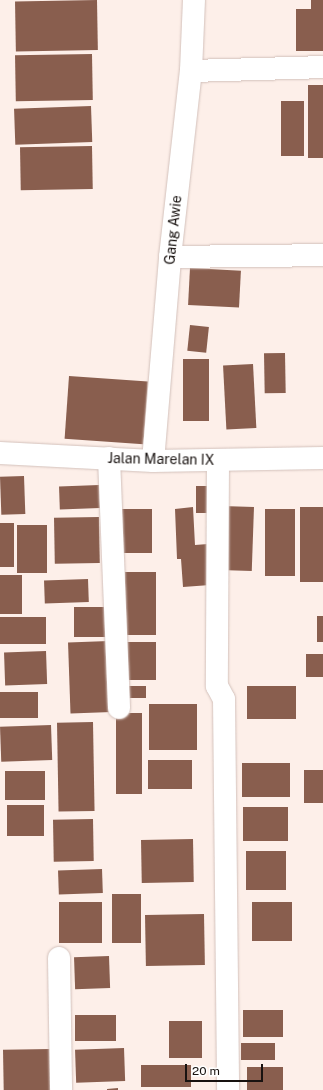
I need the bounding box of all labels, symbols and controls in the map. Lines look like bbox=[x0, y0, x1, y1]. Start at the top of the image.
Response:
street label: Gang Awie bbox=[161, 195, 185, 265]
street label: Jalan Marelan IX bbox=[107, 450, 215, 468]
scale bar bbox=[187, 1056, 265, 1082]
text: 20 m bbox=[192, 1064, 220, 1078]

